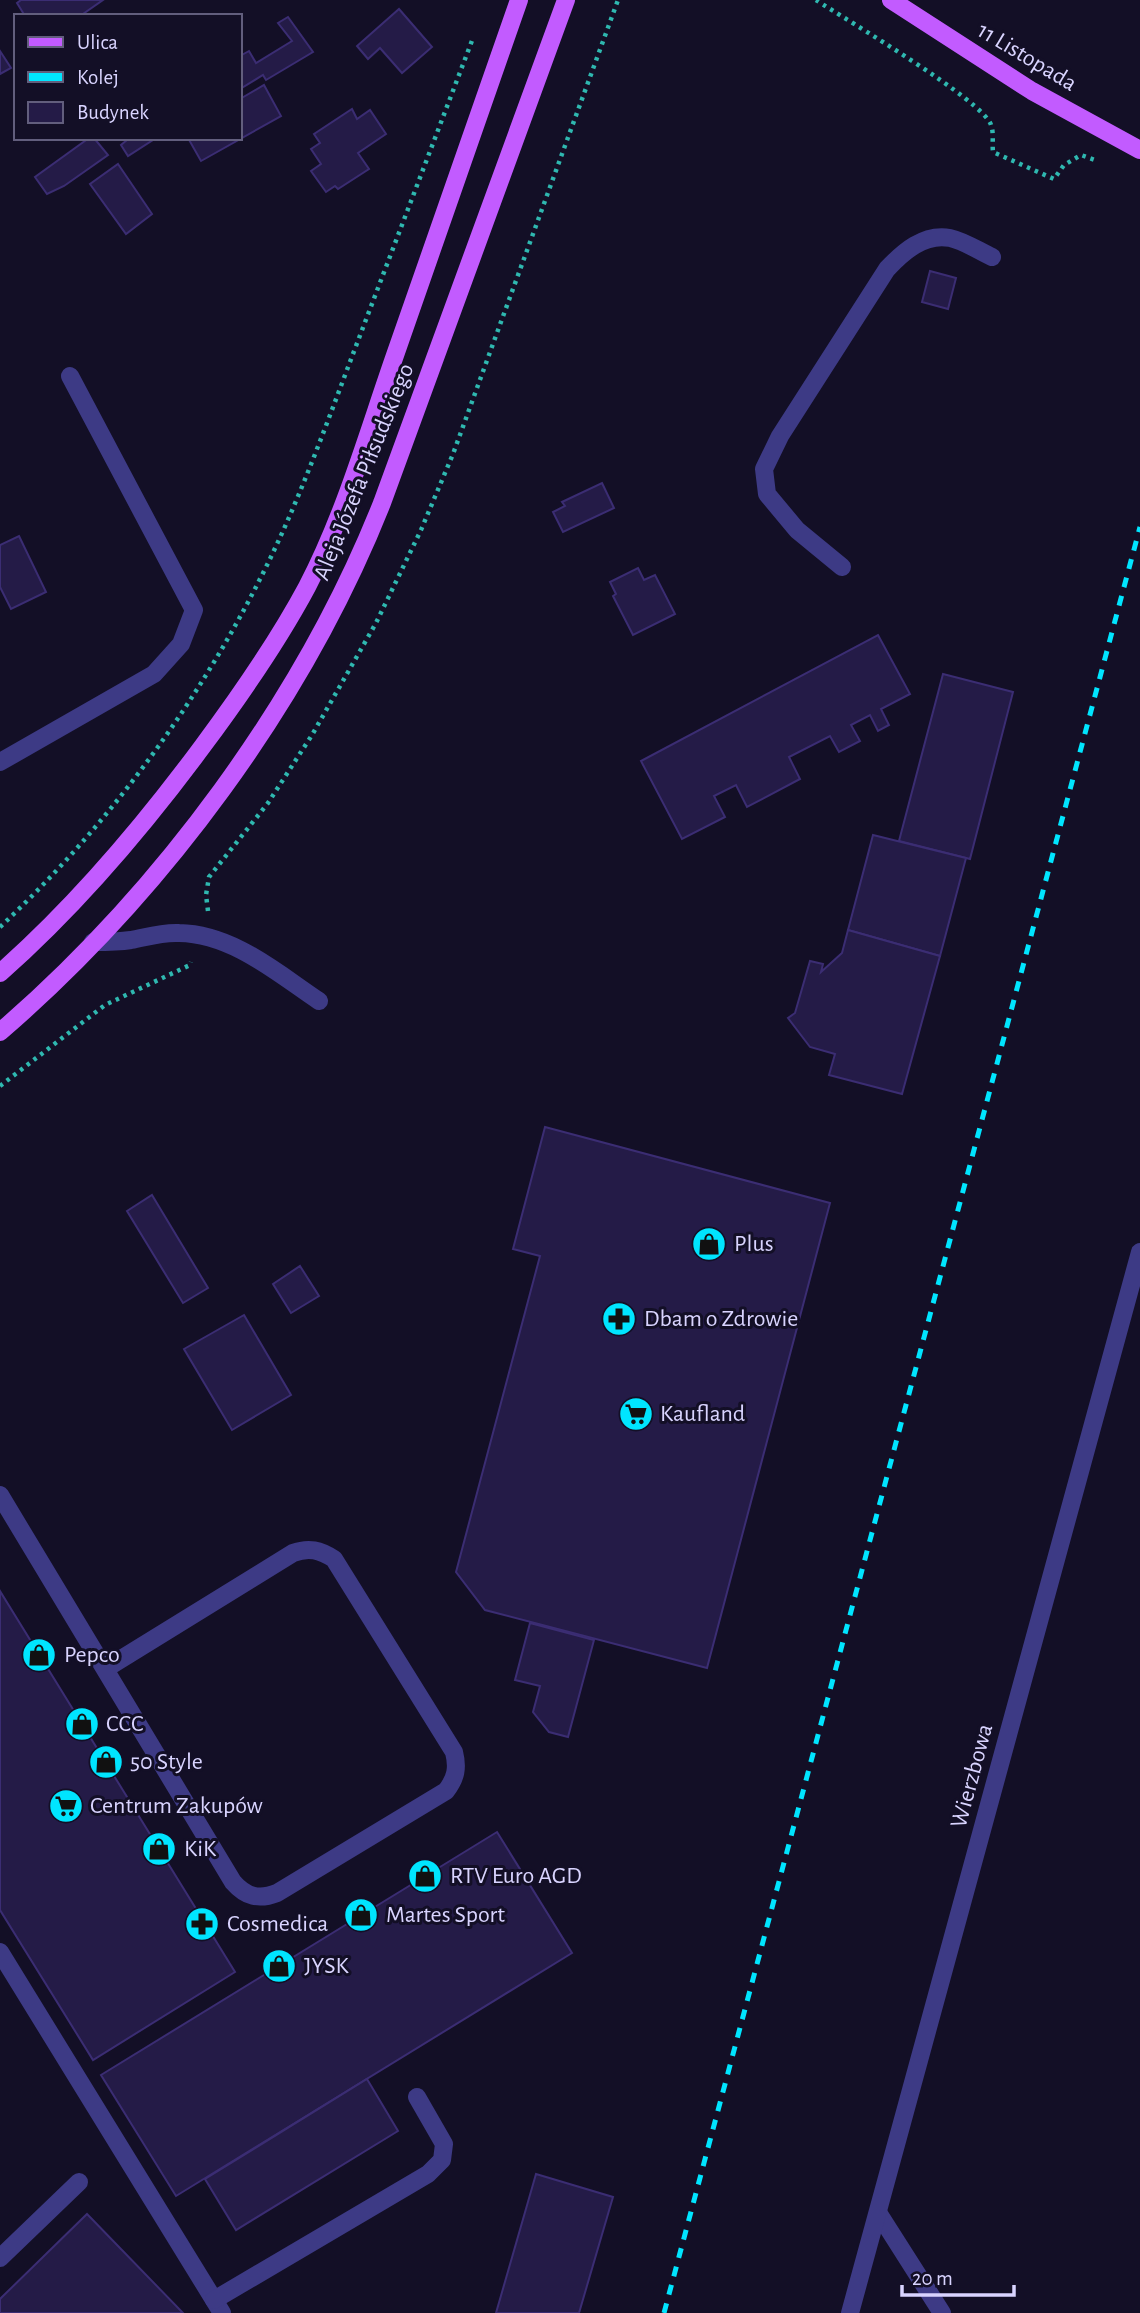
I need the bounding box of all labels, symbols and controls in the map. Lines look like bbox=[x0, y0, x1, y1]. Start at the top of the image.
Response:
legend bbox=[14, 14, 242, 140]
street label: 11 Listopada bbox=[973, 18, 1081, 96]
text: Ulica bbox=[77, 32, 118, 53]
text: Kolej bbox=[77, 67, 119, 88]
text: Budynek bbox=[77, 102, 149, 123]
street label: Aleja Józefa Piłsudskiego bbox=[310, 360, 418, 584]
shop icon: Plus bbox=[690, 1225, 728, 1263]
place label: Plus bbox=[734, 1232, 774, 1256]
pharmacy icon: Dbam o Zdrowie bbox=[600, 1300, 638, 1338]
place label: Dbam o Zdrowie bbox=[644, 1307, 798, 1331]
supermarket icon: Kaufland bbox=[617, 1395, 655, 1433]
place label: Kaufland bbox=[660, 1402, 745, 1426]
shop icon: Pepco bbox=[20, 1636, 58, 1674]
place label: Pepco bbox=[64, 1643, 120, 1667]
shop icon: CCC bbox=[63, 1705, 101, 1743]
place label: CCC bbox=[106, 1712, 143, 1736]
street label: Wierzbowa bbox=[947, 1721, 997, 1831]
shop icon: 50 Style bbox=[87, 1743, 125, 1781]
place label: 50 Style bbox=[130, 1750, 203, 1774]
supermarket icon: Centrum Zakupów bbox=[47, 1787, 85, 1825]
place label: Centrum Zakupów bbox=[90, 1794, 263, 1818]
shop icon: KiK bbox=[140, 1830, 178, 1868]
place label: KiK bbox=[184, 1837, 217, 1861]
shop icon: RTV Euro AGD bbox=[406, 1857, 444, 1895]
place label: RTV Euro AGD bbox=[450, 1864, 582, 1888]
shop icon: Martes Sport bbox=[342, 1896, 380, 1934]
place label: Martes Sport bbox=[386, 1903, 505, 1927]
pharmacy icon: Cosmedica bbox=[183, 1905, 221, 1943]
place label: Cosmedica bbox=[227, 1912, 328, 1936]
shop icon: JYSK bbox=[260, 1947, 298, 1985]
place label: JYSK bbox=[304, 1954, 349, 1978]
scale bar bbox=[902, 2254, 1014, 2298]
text: 20 m bbox=[912, 2268, 953, 2289]

